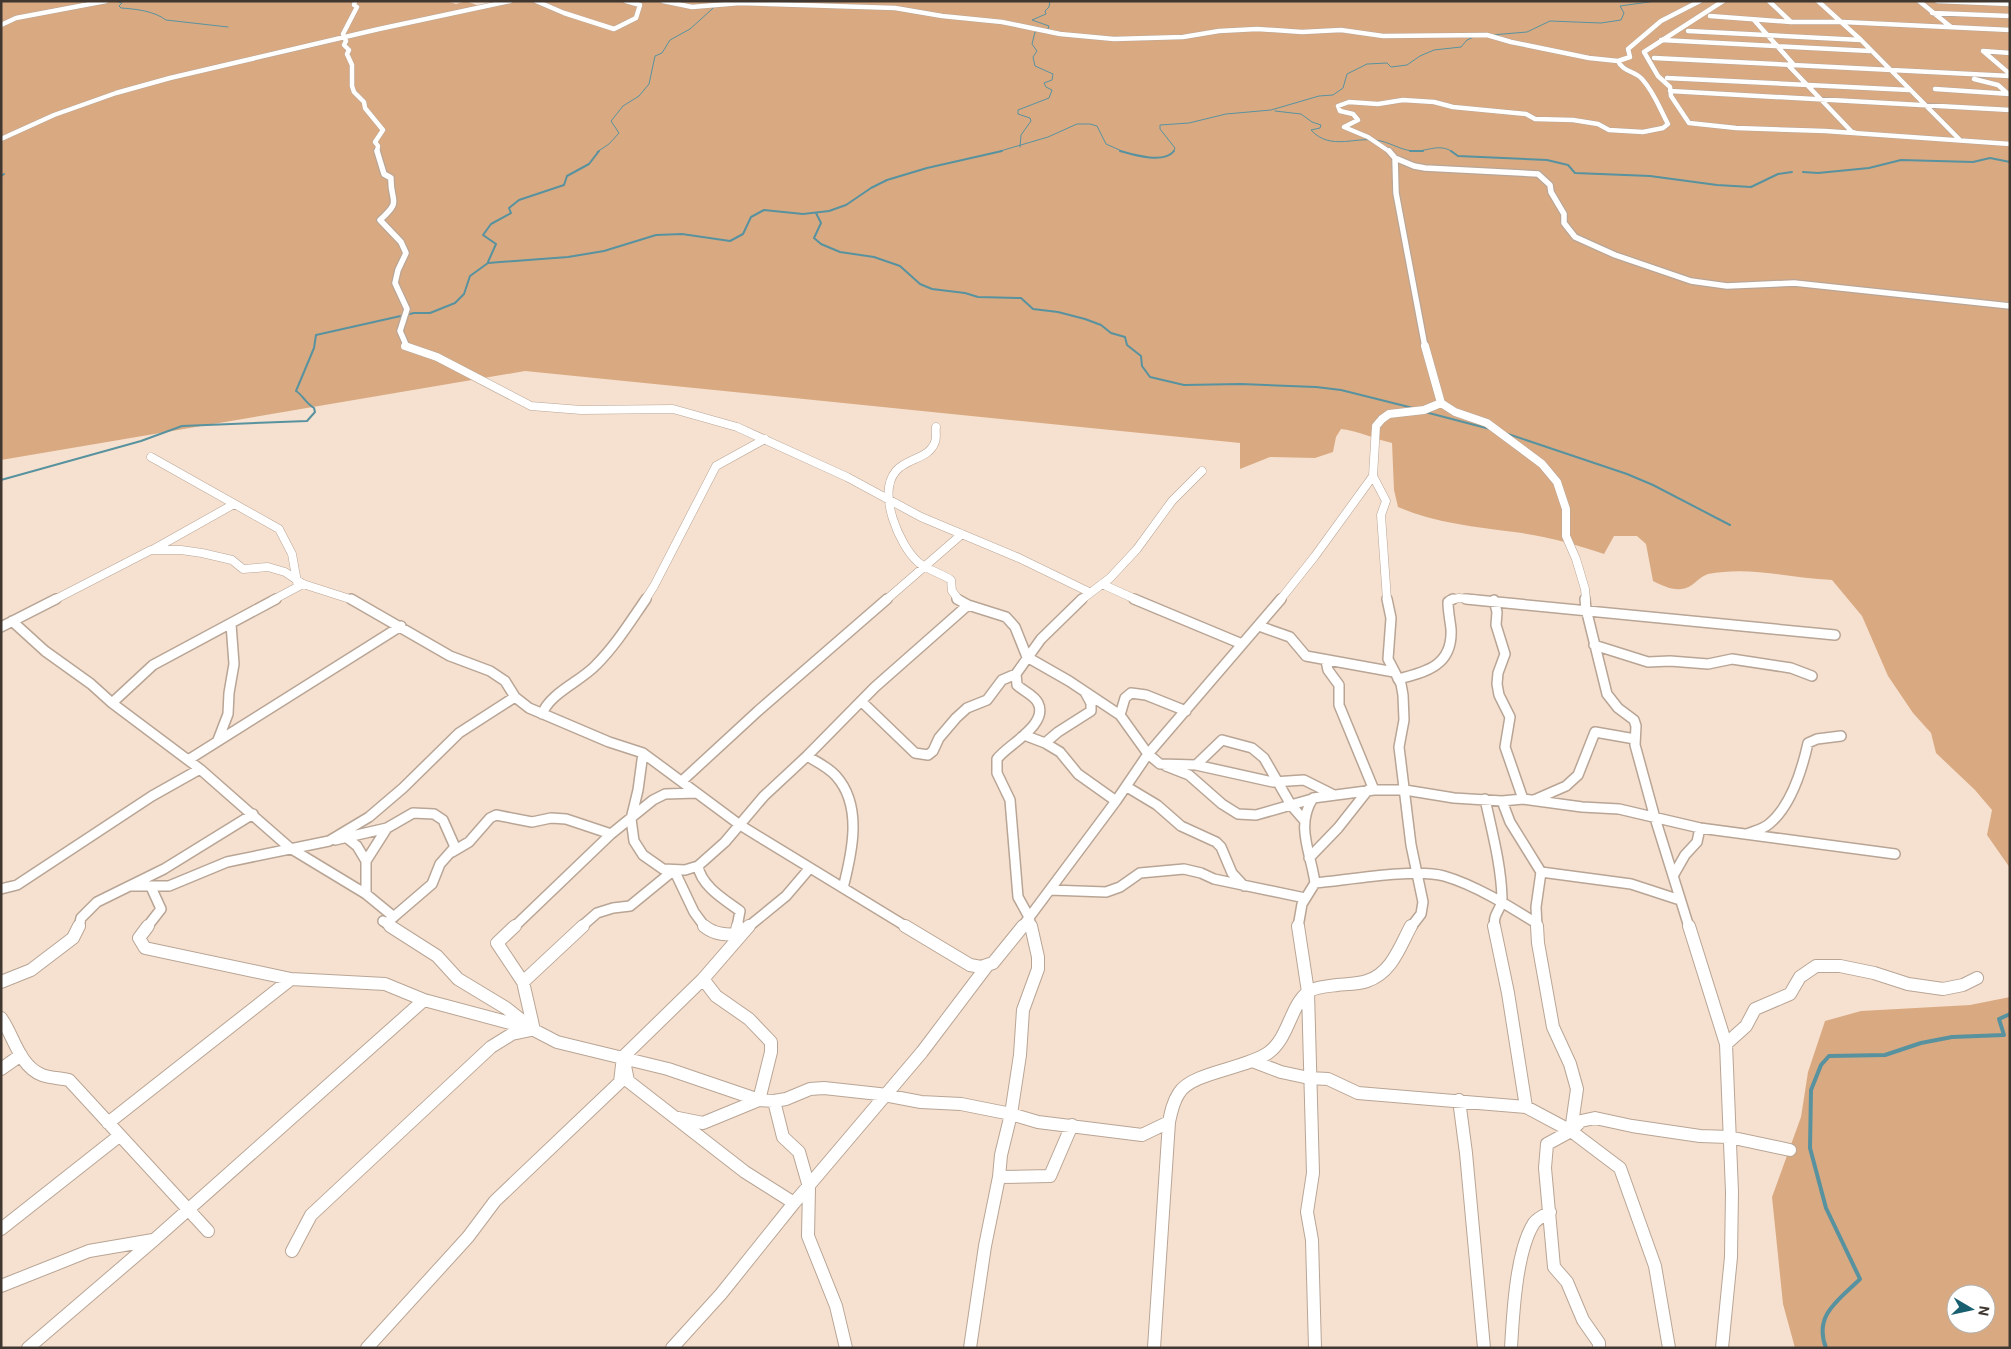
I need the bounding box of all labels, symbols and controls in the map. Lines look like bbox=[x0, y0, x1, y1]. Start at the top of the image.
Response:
north arrow bbox=[1946, 1284, 1996, 1334]
text: N bbox=[1975, 1305, 1993, 1317]

